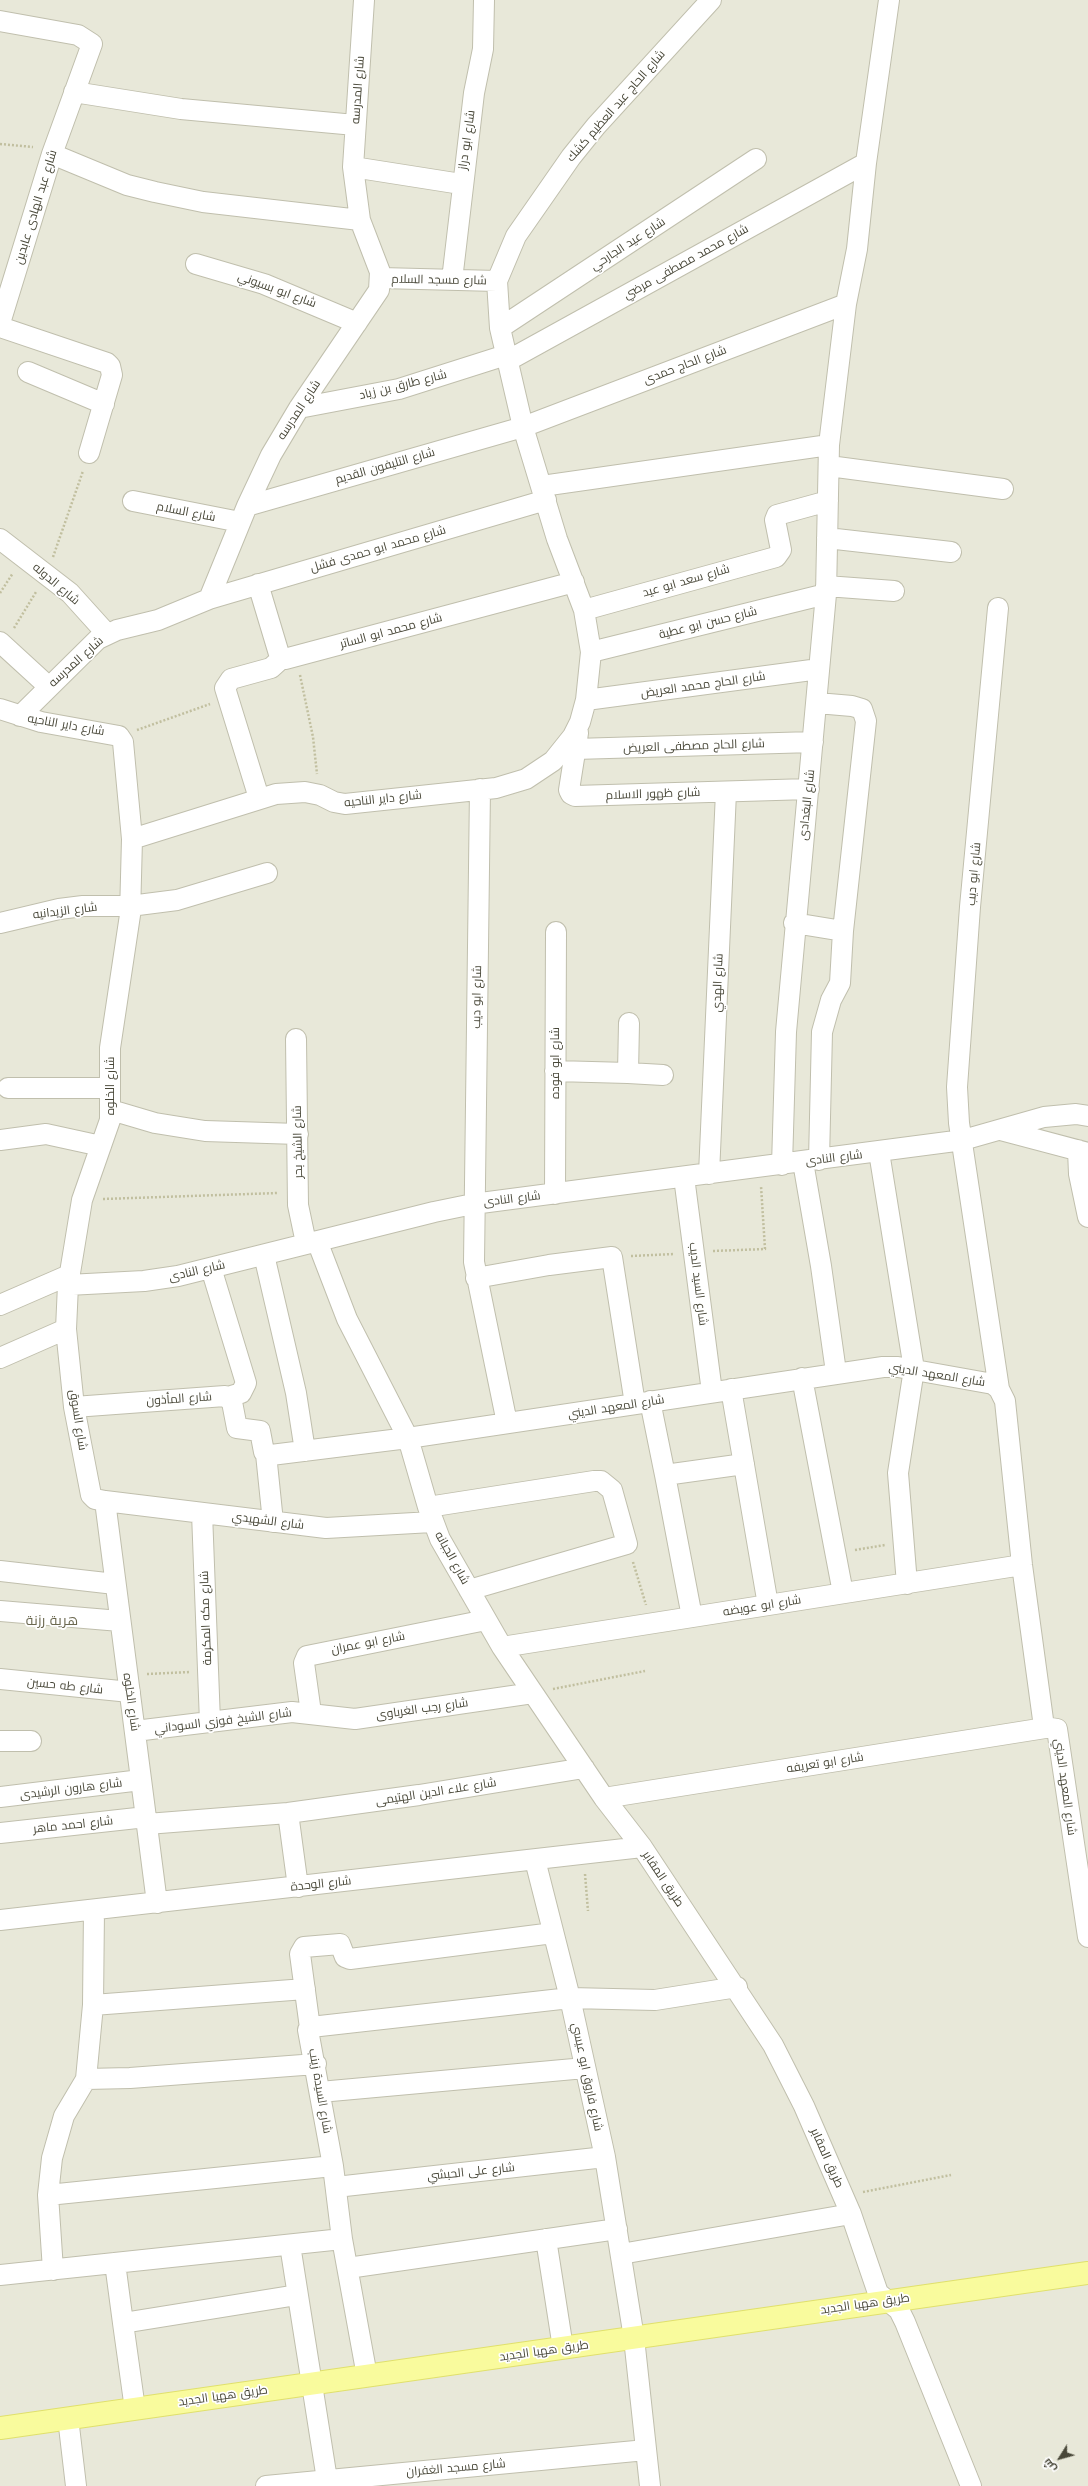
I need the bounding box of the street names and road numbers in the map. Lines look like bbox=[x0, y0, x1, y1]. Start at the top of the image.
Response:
street label: شارع الحاج عبد العظيم كشك bbox=[564, 47, 668, 165]
street label: شارع المدرسه bbox=[348, 55, 368, 125]
street label: شارع ابو دراز bbox=[456, 109, 478, 171]
street label: شارع عبد الهادى عابدين bbox=[12, 148, 60, 266]
street label: شارع عيد الجارحي bbox=[588, 214, 668, 274]
street label: شارع محمد مصطفى مرضي bbox=[621, 222, 751, 302]
street label: شارع ابو بسيوني bbox=[236, 269, 318, 311]
street label: شارع مسجد السلام bbox=[391, 272, 487, 288]
street label: شارع الحاج حمدى bbox=[642, 343, 728, 387]
street label: شارع طارق بن زياد bbox=[358, 367, 448, 403]
street label: شارع المدرسه bbox=[274, 377, 324, 443]
street label: شارع التليفون القديم bbox=[334, 445, 436, 487]
street label: شارع السلام bbox=[155, 499, 217, 525]
street label: شارع محمد ابو حمدى فشل bbox=[309, 523, 447, 575]
street label: شارع الدوله bbox=[30, 560, 82, 608]
street label: شارع سعد ابو عيد bbox=[641, 562, 731, 600]
street label: شارع حسن ابو عطية bbox=[657, 604, 759, 642]
street label: شارع محمد ابو الساتر bbox=[338, 610, 444, 652]
street label: شارع المدرسه bbox=[46, 634, 106, 690]
street label: شارع الحاج محمد العريض bbox=[640, 669, 766, 701]
street label: شارع داير الناحيه bbox=[26, 711, 106, 739]
street label: شارع الحاج مصطفى العريض bbox=[623, 736, 765, 756]
street label: شارع البغدادى bbox=[796, 769, 818, 841]
street label: شارع ظهور الاسلام bbox=[605, 785, 701, 803]
street label: شارع داير الناحيه bbox=[343, 788, 423, 810]
street label: شارع ابو ديب bbox=[964, 842, 984, 906]
street label: شارع الزيدانيه bbox=[32, 900, 98, 922]
street label: شارع الهدي bbox=[710, 953, 726, 1013]
street label: شارع ابو ديب bbox=[469, 965, 485, 1029]
street label: شارع ابو فوده bbox=[548, 1027, 562, 1099]
street label: شارع الخلوه bbox=[103, 1057, 117, 1115]
street label: شارع الشيخ بحر bbox=[290, 1105, 306, 1179]
street label: شارع النادى bbox=[805, 1147, 863, 1169]
street label: شارع النادى bbox=[483, 1188, 541, 1210]
street label: شارع السيد الديب bbox=[686, 1241, 710, 1327]
street label: شارع النادى bbox=[167, 1258, 227, 1284]
street label: شارع المعهد الديني bbox=[888, 1360, 986, 1390]
street label: شارع السوق bbox=[66, 1389, 90, 1451]
street label: شارع المأذون bbox=[146, 1390, 212, 1408]
street label: شارع المعهد الديني bbox=[567, 1392, 665, 1422]
street label: شارع الشهيدي bbox=[231, 1509, 305, 1533]
street label: شارع الجبانه bbox=[432, 1529, 472, 1587]
street label: شارع مكه المكرمة bbox=[197, 1570, 215, 1666]
street label: شارع ابو عويضه bbox=[722, 1593, 802, 1619]
street label: شارع ابو عمران bbox=[330, 1629, 406, 1657]
street label: شارع الخلوه bbox=[120, 1672, 142, 1732]
street label: شارع طه حسين bbox=[26, 1675, 104, 1697]
street label: شارع رجب الغرباوى bbox=[375, 1695, 469, 1723]
street label: شارع الشيخ فوزي السوداني bbox=[154, 1705, 292, 1737]
street label: شارع المعهد الديني bbox=[1051, 1738, 1079, 1836]
street label: شارع ابو تعريفه bbox=[785, 1750, 865, 1776]
street label: شارع علاء الدين الهتيمى bbox=[375, 1775, 497, 1809]
street label: شارع هارون الرشيدى bbox=[19, 1776, 123, 1802]
street label: شارع احمد ماهر bbox=[32, 1814, 114, 1836]
street label: طريق المقابر bbox=[639, 1848, 687, 1910]
street label: شارع الوحدة bbox=[290, 1874, 352, 1894]
street label: شارع فاروق ابو عيسي bbox=[569, 2022, 605, 2132]
street label: شارع السيدة زينب bbox=[305, 2047, 335, 2135]
street label: طريق المقابر bbox=[807, 2126, 847, 2190]
street label: شارع على الحبشي bbox=[426, 2160, 516, 2184]
street label: طريق ههيا الجديد bbox=[819, 2291, 911, 2317]
street label: طريق ههيا الجديد bbox=[498, 2338, 590, 2364]
street label: طريق ههيا الجديد bbox=[177, 2383, 269, 2409]
street label: شارع مسجد الغفران bbox=[406, 2456, 506, 2480]

